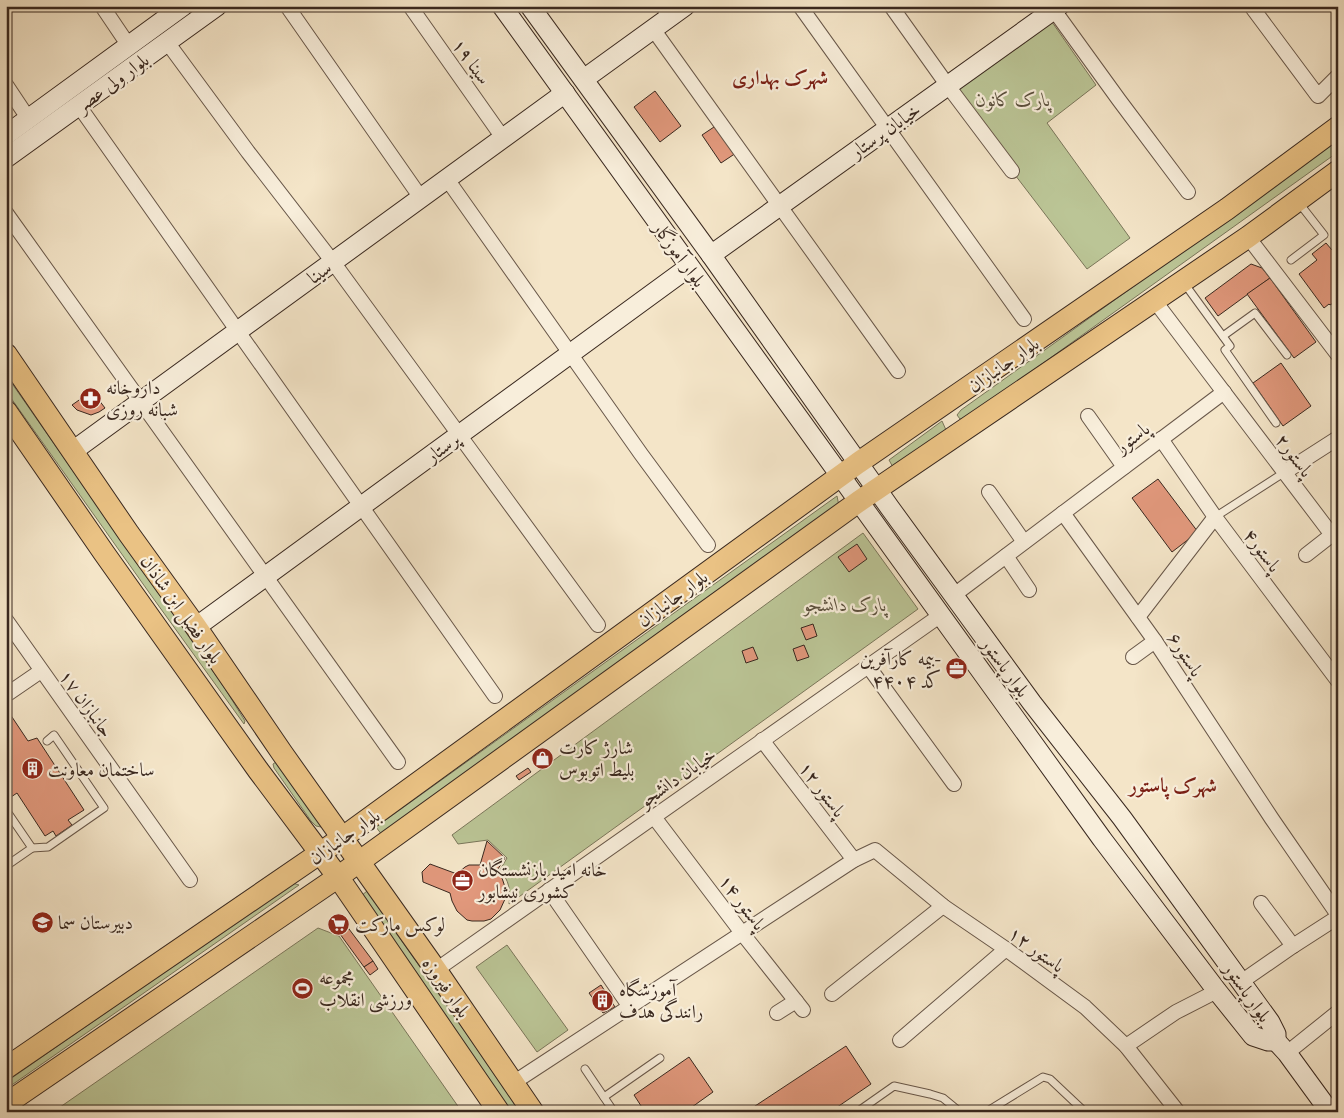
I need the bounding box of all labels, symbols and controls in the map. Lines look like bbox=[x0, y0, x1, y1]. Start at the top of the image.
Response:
street label: سینا ۱۹ bbox=[446, 32, 498, 90]
street label: بلوار ولی عصر bbox=[68, 46, 155, 120]
district label: شهرک بهداری bbox=[732, 62, 828, 91]
park label: پارک کانون bbox=[975, 85, 1052, 113]
street label: خیابان پرستار bbox=[842, 95, 926, 166]
street label: بلوار آموزگار bbox=[645, 214, 714, 293]
street label: سینا bbox=[301, 253, 337, 291]
street label: بلوار جانبازان bbox=[962, 329, 1044, 399]
place label: داروخانه شبانه روزی bbox=[106, 373, 178, 423]
pharmacy icon: داروخانه شبانه روزی bbox=[78, 386, 102, 410]
street label: پاستور bbox=[1107, 414, 1157, 461]
street label: پرستار bbox=[417, 424, 466, 470]
street label: پاستور۲ bbox=[1269, 427, 1322, 484]
street label: پاستور۴ bbox=[1237, 522, 1290, 579]
street label: بلوار فضل ابن شاذان bbox=[134, 549, 230, 669]
street label: بلوار جانبازان bbox=[631, 563, 713, 633]
park label: پارک دانشجو bbox=[802, 590, 888, 618]
street label: پاستور۶ bbox=[1161, 626, 1212, 683]
street label: بلوار پاستور bbox=[974, 630, 1037, 703]
place label: بیمه کارآفرین- کد ۴۴۰۴ bbox=[860, 644, 941, 694]
office icon: بیمه کارآفرین- کد ۴۴۰۴ bbox=[945, 657, 969, 681]
street label: جانبازان ۱۷ bbox=[53, 663, 121, 743]
place label: شارژ کارت بلیط اتوبوس bbox=[559, 733, 634, 783]
street label: خیابان دانشجو bbox=[631, 740, 721, 815]
shop icon: شارژ کارت بلیط اتوبوس bbox=[531, 746, 555, 770]
place label: ساختمان معاونت bbox=[48, 755, 155, 783]
street label: پاستور ۱۲ bbox=[793, 755, 854, 824]
building icon: ساختمان معاونت bbox=[20, 757, 44, 781]
district label: شهرک پاستور bbox=[1127, 770, 1217, 800]
street label: بلوار جانبازان bbox=[303, 801, 385, 871]
place label: خانه امید بازنشستگان کشوری نیشابور bbox=[476, 855, 607, 905]
office icon: خانه امید بازنشستگان کشوری نیشابور bbox=[450, 868, 474, 892]
street label: پاستور ۱۴ bbox=[713, 868, 774, 937]
place label: دبیرستان سما bbox=[58, 908, 133, 936]
school or university icon: دبیرستان سما bbox=[30, 910, 54, 934]
place label: لوکس مارکت bbox=[355, 910, 445, 938]
supermarket icon: لوکس مارکت bbox=[327, 912, 351, 936]
street label: ۱۲ پاستور bbox=[1003, 919, 1072, 980]
street label: بلوار فیروزه bbox=[416, 951, 478, 1023]
street label: بلوار پاستور bbox=[1216, 955, 1279, 1028]
place label: مجموعه ورزشی انقلاب bbox=[319, 963, 412, 1013]
place label: آموزشگاه رانندگی هدف bbox=[619, 975, 703, 1025]
sports icon: مجموعه ورزشی انقلاب bbox=[291, 976, 315, 1000]
building icon: آموزشگاه رانندگی هدف bbox=[591, 988, 615, 1012]

